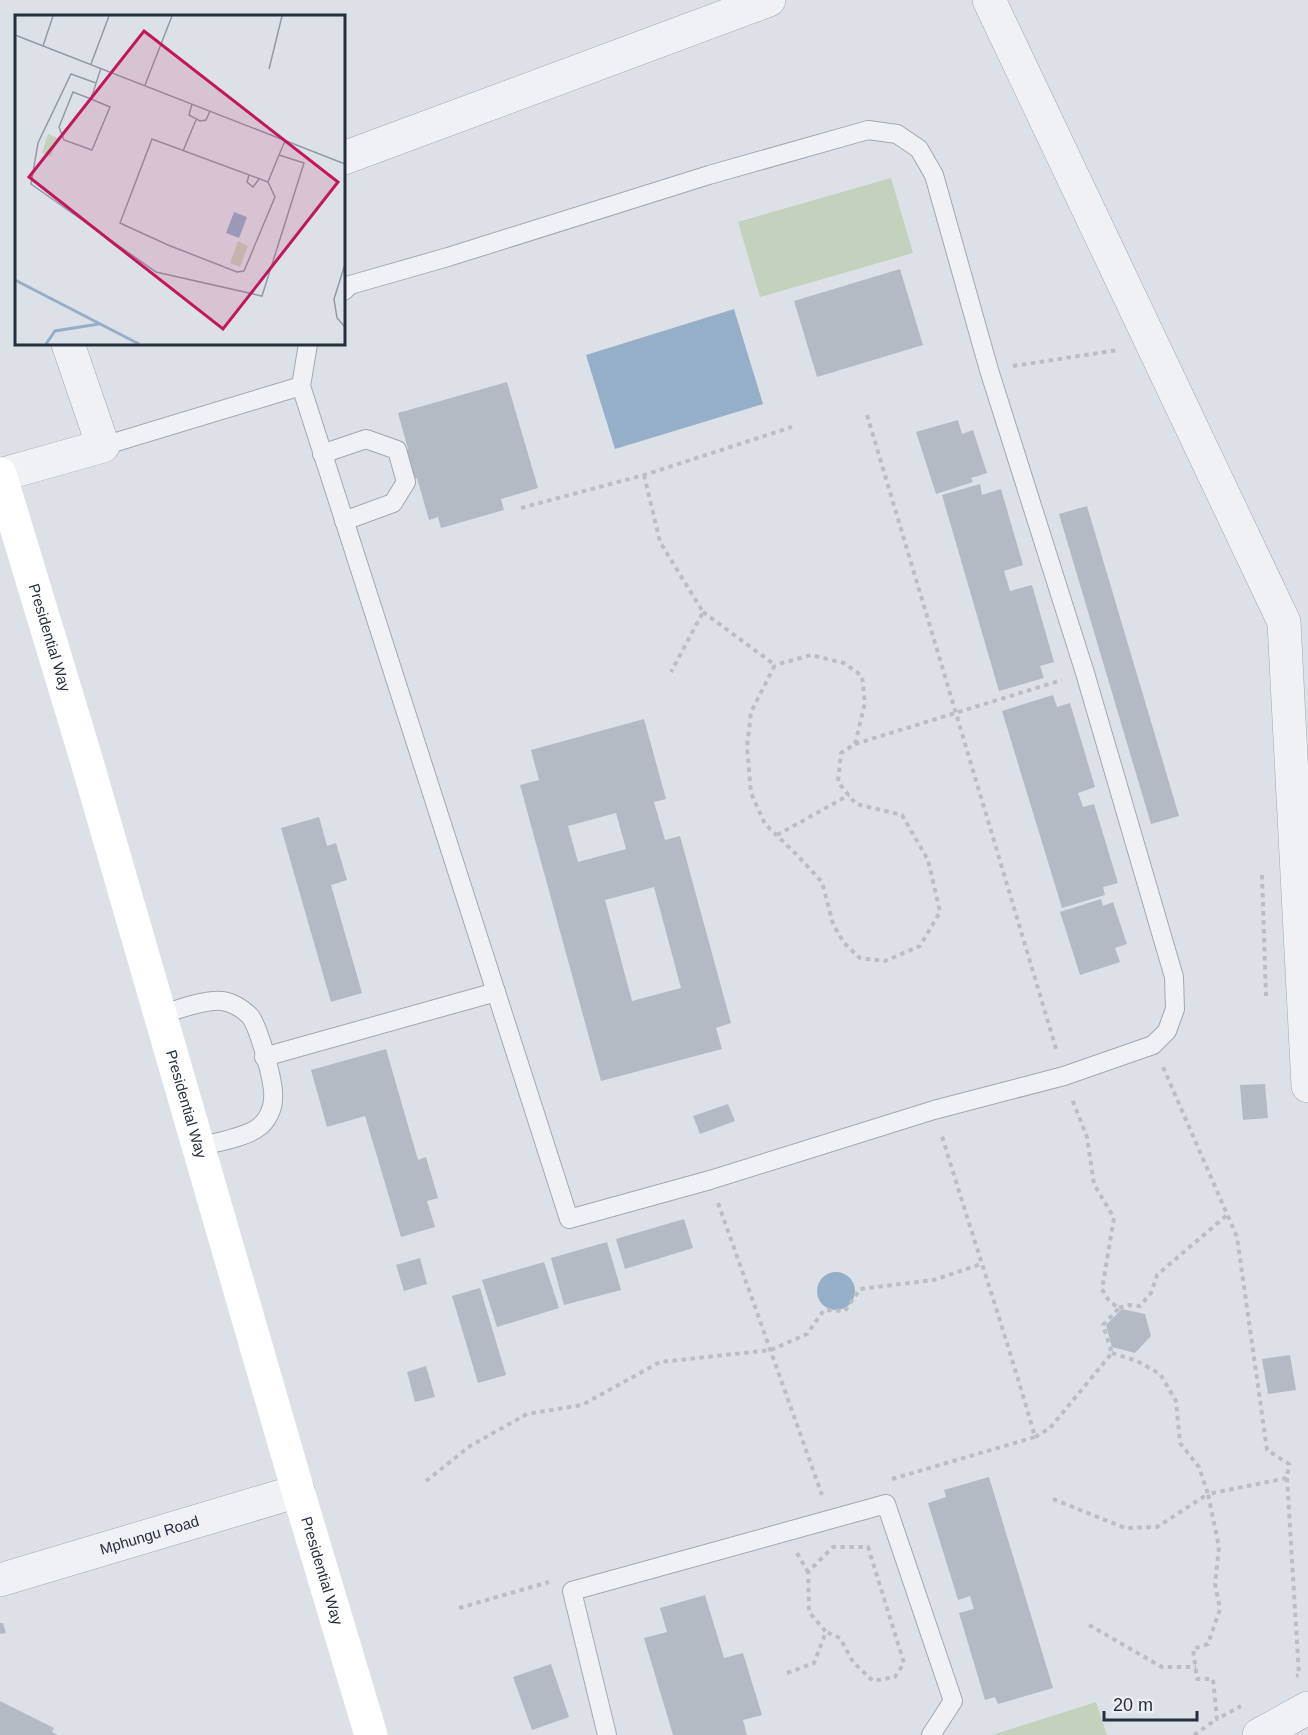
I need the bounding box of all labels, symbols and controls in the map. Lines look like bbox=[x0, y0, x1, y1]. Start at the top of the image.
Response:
inset map bbox=[15, 15, 345, 345]
street label: Presidential Way bbox=[26, 581, 74, 694]
street label: Presidential Way bbox=[163, 1048, 210, 1161]
street label: Mphungu Road bbox=[98, 1512, 201, 1558]
street label: Presidential Way bbox=[298, 1514, 347, 1627]
scale bar bbox=[1104, 1684, 1197, 1722]
text: 20 m bbox=[1113, 1695, 1153, 1715]

